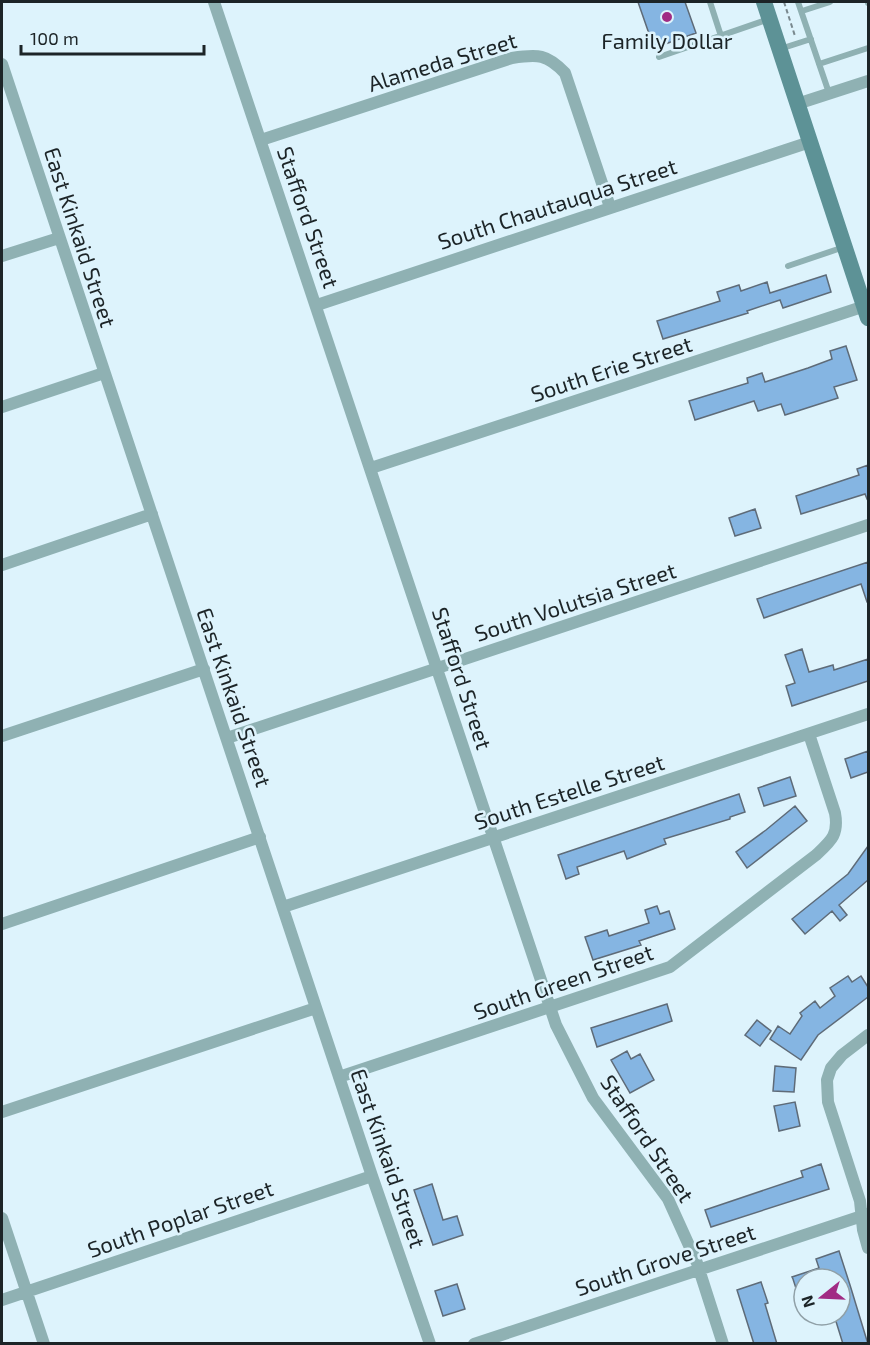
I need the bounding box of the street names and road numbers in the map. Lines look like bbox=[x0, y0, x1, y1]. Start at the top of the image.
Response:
street label: Alameda Street bbox=[365, 26, 519, 96]
street label: Stafford Street bbox=[273, 143, 345, 291]
street label: East Kinkaid Street bbox=[40, 144, 122, 330]
street label: South Chautauqua Street bbox=[434, 152, 680, 254]
street label: South Erie Street bbox=[527, 330, 695, 406]
street label: South Volutsia Street bbox=[471, 556, 679, 646]
street label: East Kinkaid Street bbox=[192, 604, 278, 790]
street label: Stafford Street bbox=[428, 604, 498, 752]
street label: South Estelle Street bbox=[471, 748, 667, 834]
street label: South Green Street bbox=[470, 938, 656, 1024]
street label: East Kinkaid Street bbox=[346, 1065, 432, 1251]
street label: Stafford Street bbox=[596, 1069, 700, 1207]
street label: South Poplar Street bbox=[84, 1174, 276, 1262]
street label: South Grove Street bbox=[572, 1218, 758, 1300]

